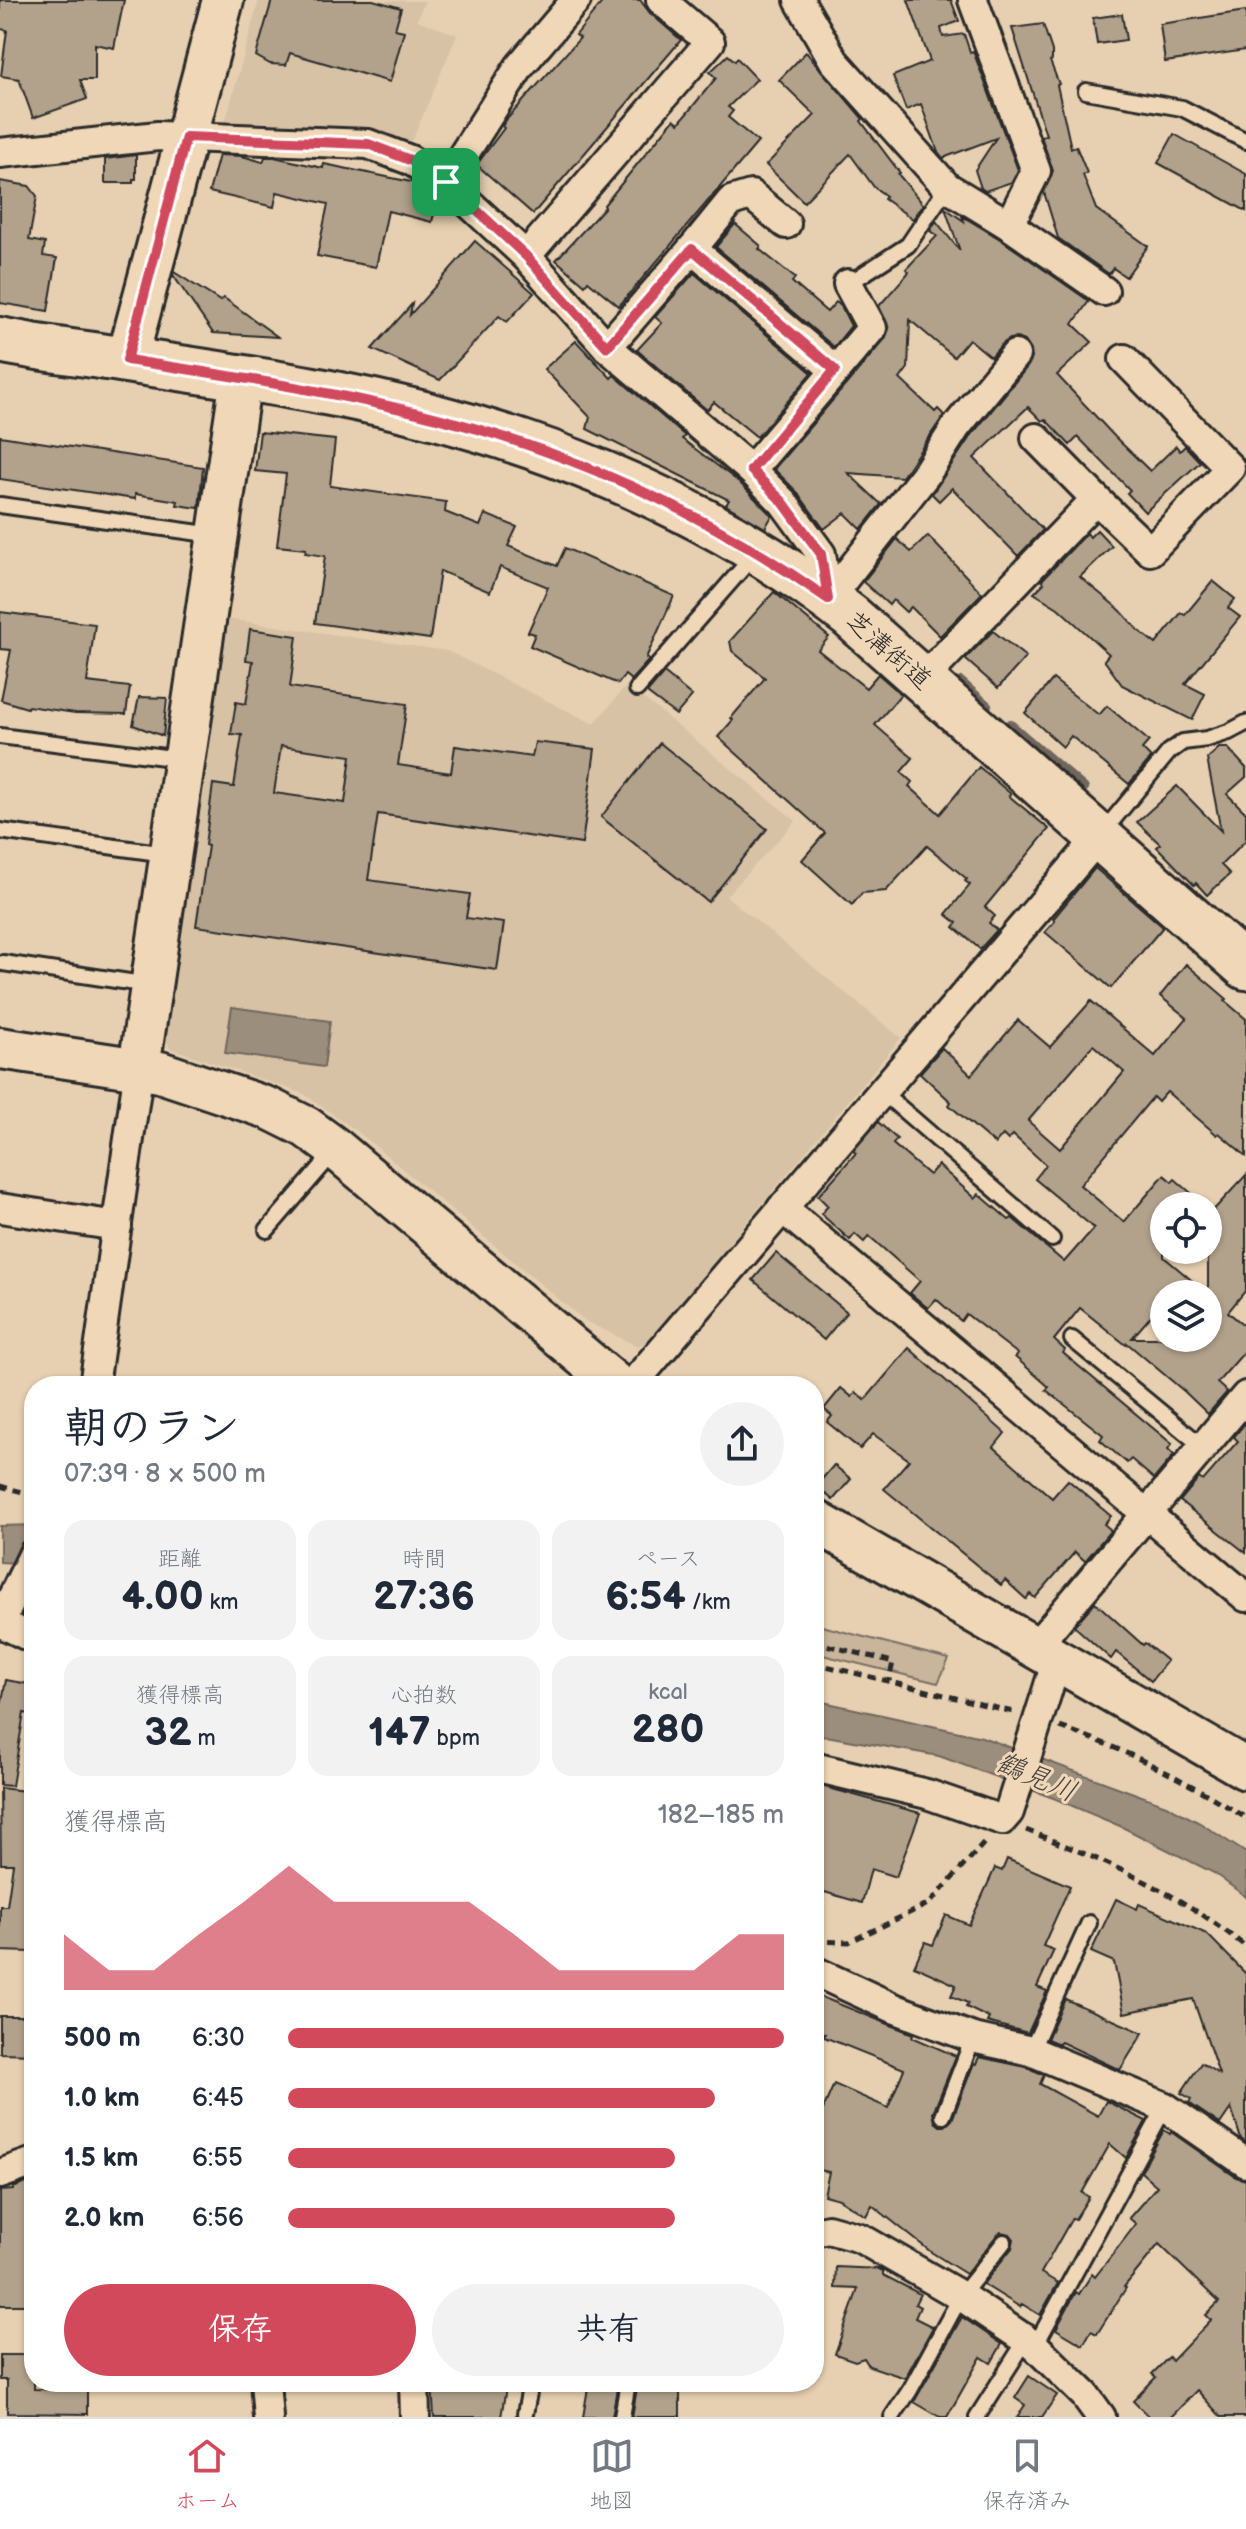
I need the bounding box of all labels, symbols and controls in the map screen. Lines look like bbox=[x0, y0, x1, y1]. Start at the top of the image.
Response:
pin bbox=[412, 148, 480, 216]
icon: arrive bbox=[424, 160, 468, 204]
street label: 芝溝街道 bbox=[839, 605, 937, 697]
map controls bbox=[1150, 1192, 1222, 1352]
button: locate bbox=[1150, 1192, 1222, 1264]
button: layers bbox=[1150, 1280, 1222, 1352]
text: 朝のラン bbox=[64, 1402, 240, 1455]
button: share bbox=[700, 1402, 784, 1486]
text: 07:39 · 8 × 500 m bbox=[64, 1459, 266, 1490]
text: 距離 bbox=[158, 1546, 202, 1573]
text: 時間 bbox=[402, 1546, 446, 1573]
text: ペース bbox=[636, 1546, 700, 1573]
text: 4.00 bbox=[121, 1573, 204, 1621]
text: 27:36 bbox=[373, 1573, 475, 1621]
text: 6:54 bbox=[605, 1573, 686, 1621]
text: km bbox=[204, 1589, 239, 1616]
text: /km bbox=[686, 1589, 731, 1616]
text: kcal bbox=[648, 1679, 688, 1706]
text: 獲得標高 bbox=[136, 1682, 224, 1709]
text: 心拍数 bbox=[391, 1682, 457, 1709]
text: 280 bbox=[632, 1706, 704, 1754]
text: 32 bbox=[144, 1709, 192, 1757]
text: 147 bbox=[368, 1709, 431, 1757]
text: m bbox=[192, 1725, 216, 1752]
text: bpm bbox=[431, 1725, 480, 1752]
water label: 鶴見川 bbox=[991, 1746, 1082, 1809]
text: 182–185 m bbox=[658, 1800, 784, 1831]
text: 獲得標高 bbox=[64, 1807, 168, 1838]
text: 500 m bbox=[64, 2023, 141, 2054]
text: 6:30 bbox=[192, 2023, 244, 2054]
text: 1.0 km bbox=[64, 2083, 140, 2114]
text: 6:45 bbox=[192, 2083, 244, 2114]
text: 1.5 km bbox=[64, 2143, 139, 2174]
text: 6:55 bbox=[192, 2143, 243, 2174]
text: 2.0 km bbox=[64, 2203, 144, 2234]
text: 6:56 bbox=[192, 2203, 244, 2234]
button: 保存 bbox=[64, 2284, 416, 2376]
button: 共有 bbox=[432, 2284, 784, 2376]
tab: ホーム bbox=[175, 2434, 240, 2515]
tab: 地図 bbox=[590, 2434, 634, 2515]
tab: 保存済み bbox=[983, 2434, 1071, 2515]

